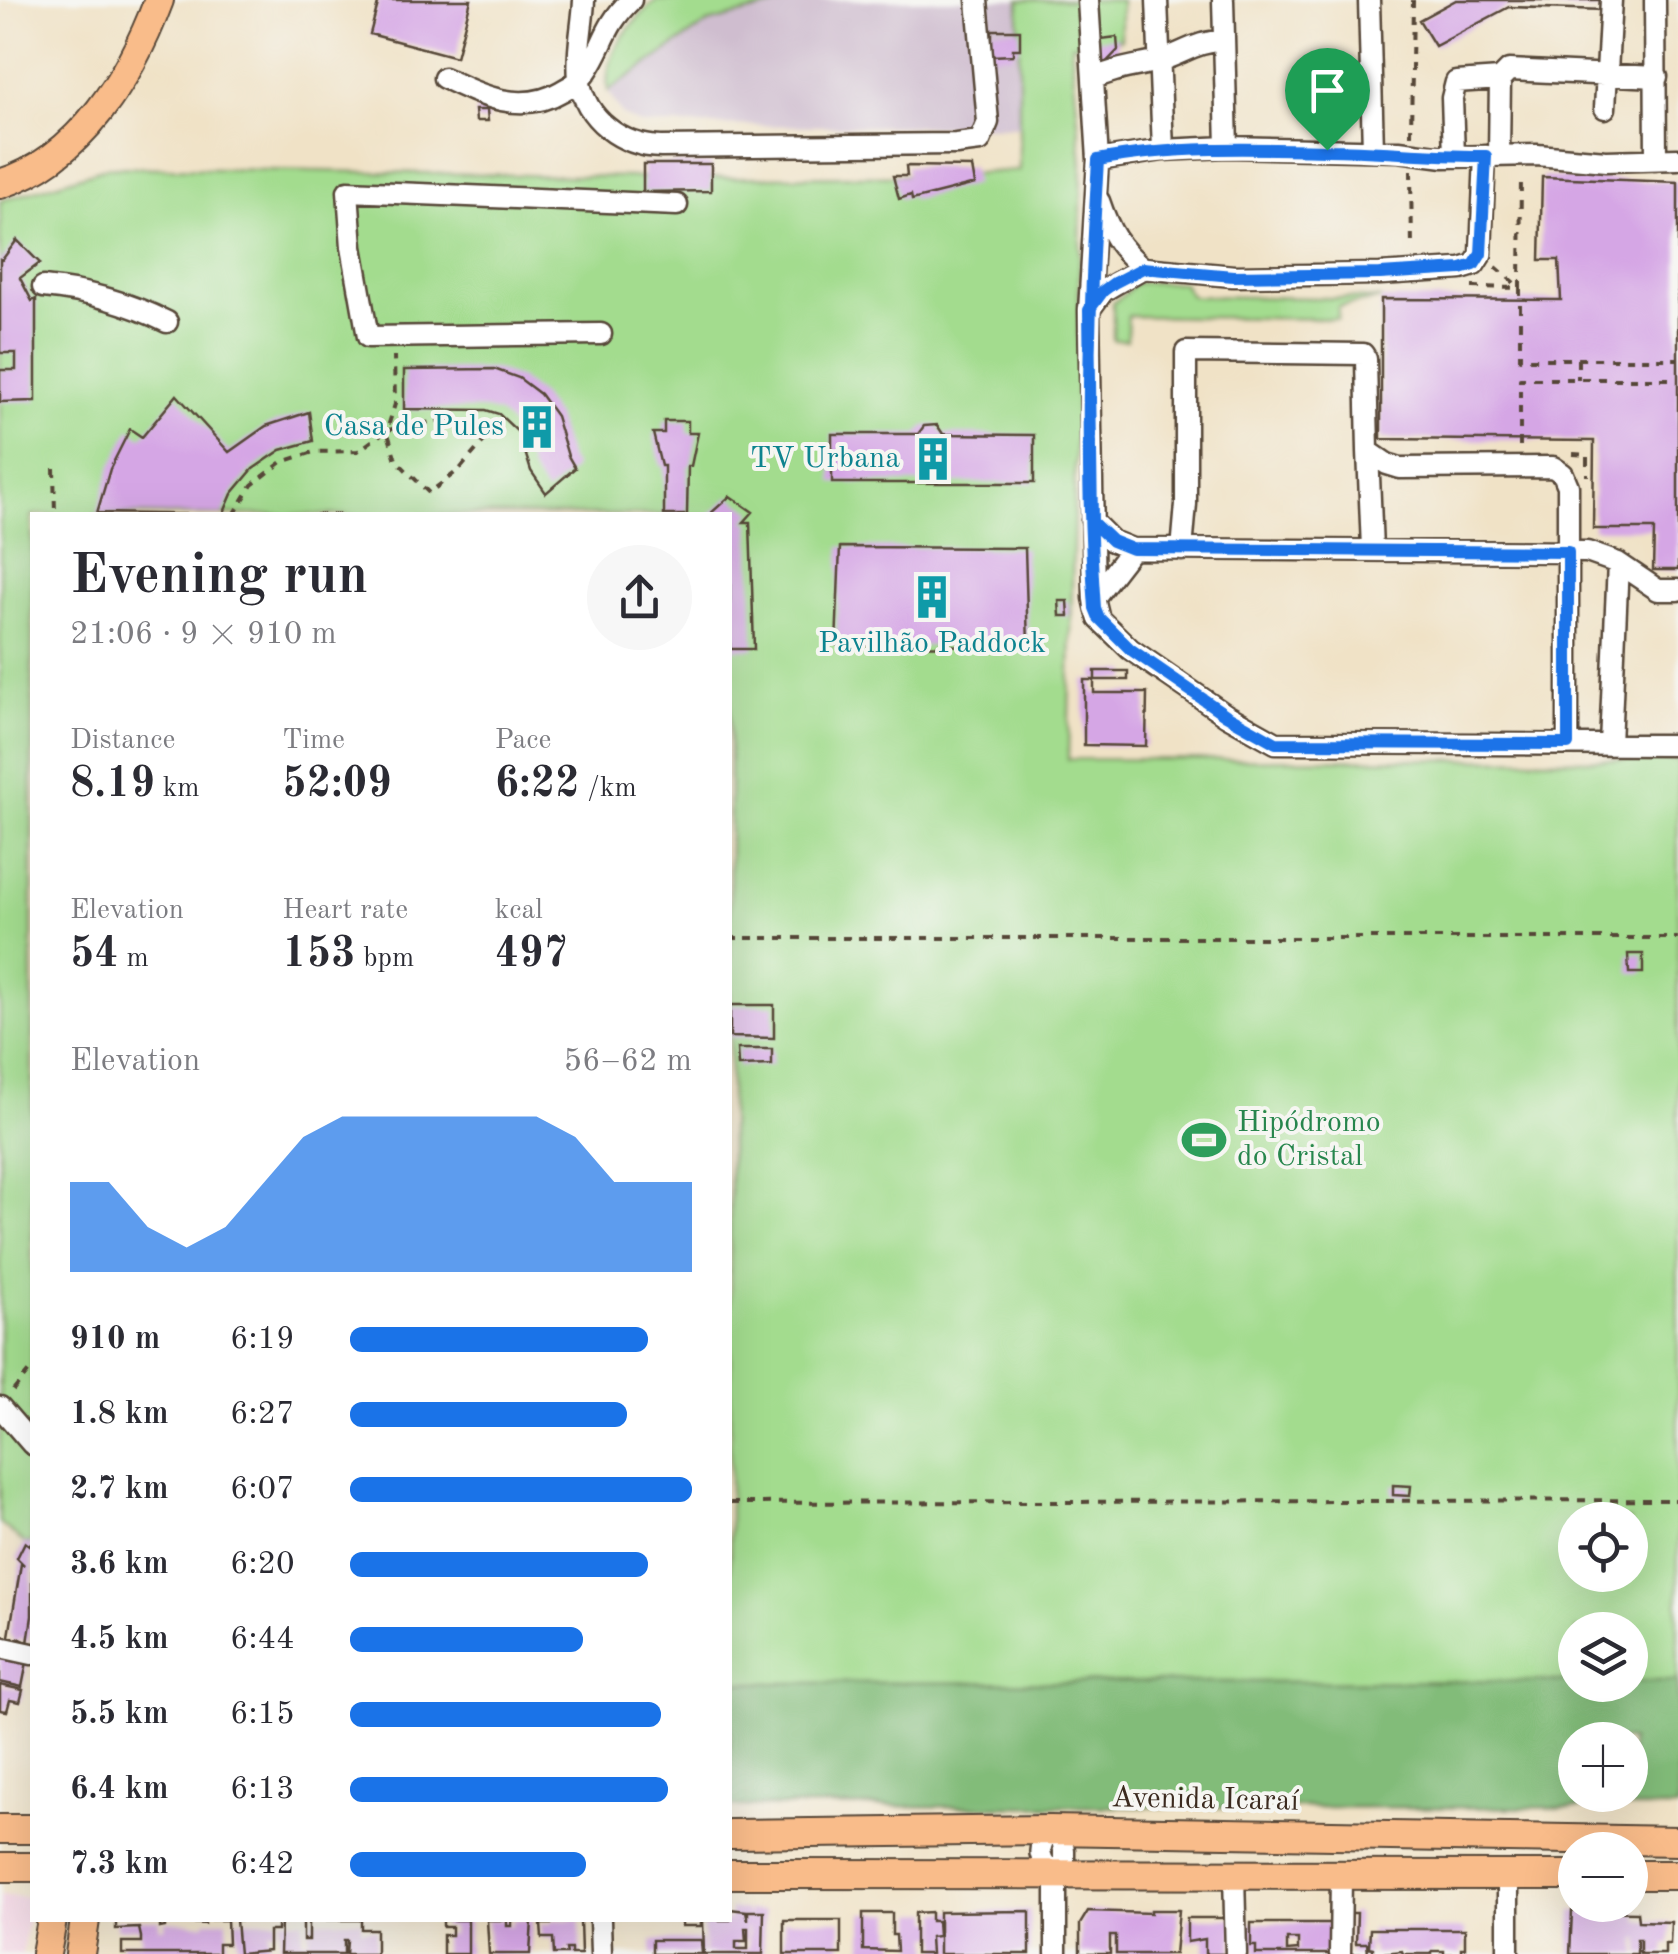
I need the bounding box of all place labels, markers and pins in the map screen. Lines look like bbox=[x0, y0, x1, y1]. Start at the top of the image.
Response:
pin bbox=[1285, 48, 1370, 151]
building icon: Casa de Pules bbox=[513, 403, 561, 451]
place label: Casa de Pules bbox=[324, 412, 504, 442]
building icon: TV Urbana bbox=[909, 435, 957, 483]
place label: TV Urbana bbox=[750, 444, 900, 474]
building icon: Pavilhão Paddock bbox=[908, 573, 956, 621]
place label: Pavilhão Paddock bbox=[818, 629, 1046, 659]
place label: Hipódromo do Cristal bbox=[1237, 1108, 1381, 1172]
sports icon: Hipódromo do Cristal bbox=[1180, 1116, 1228, 1164]

